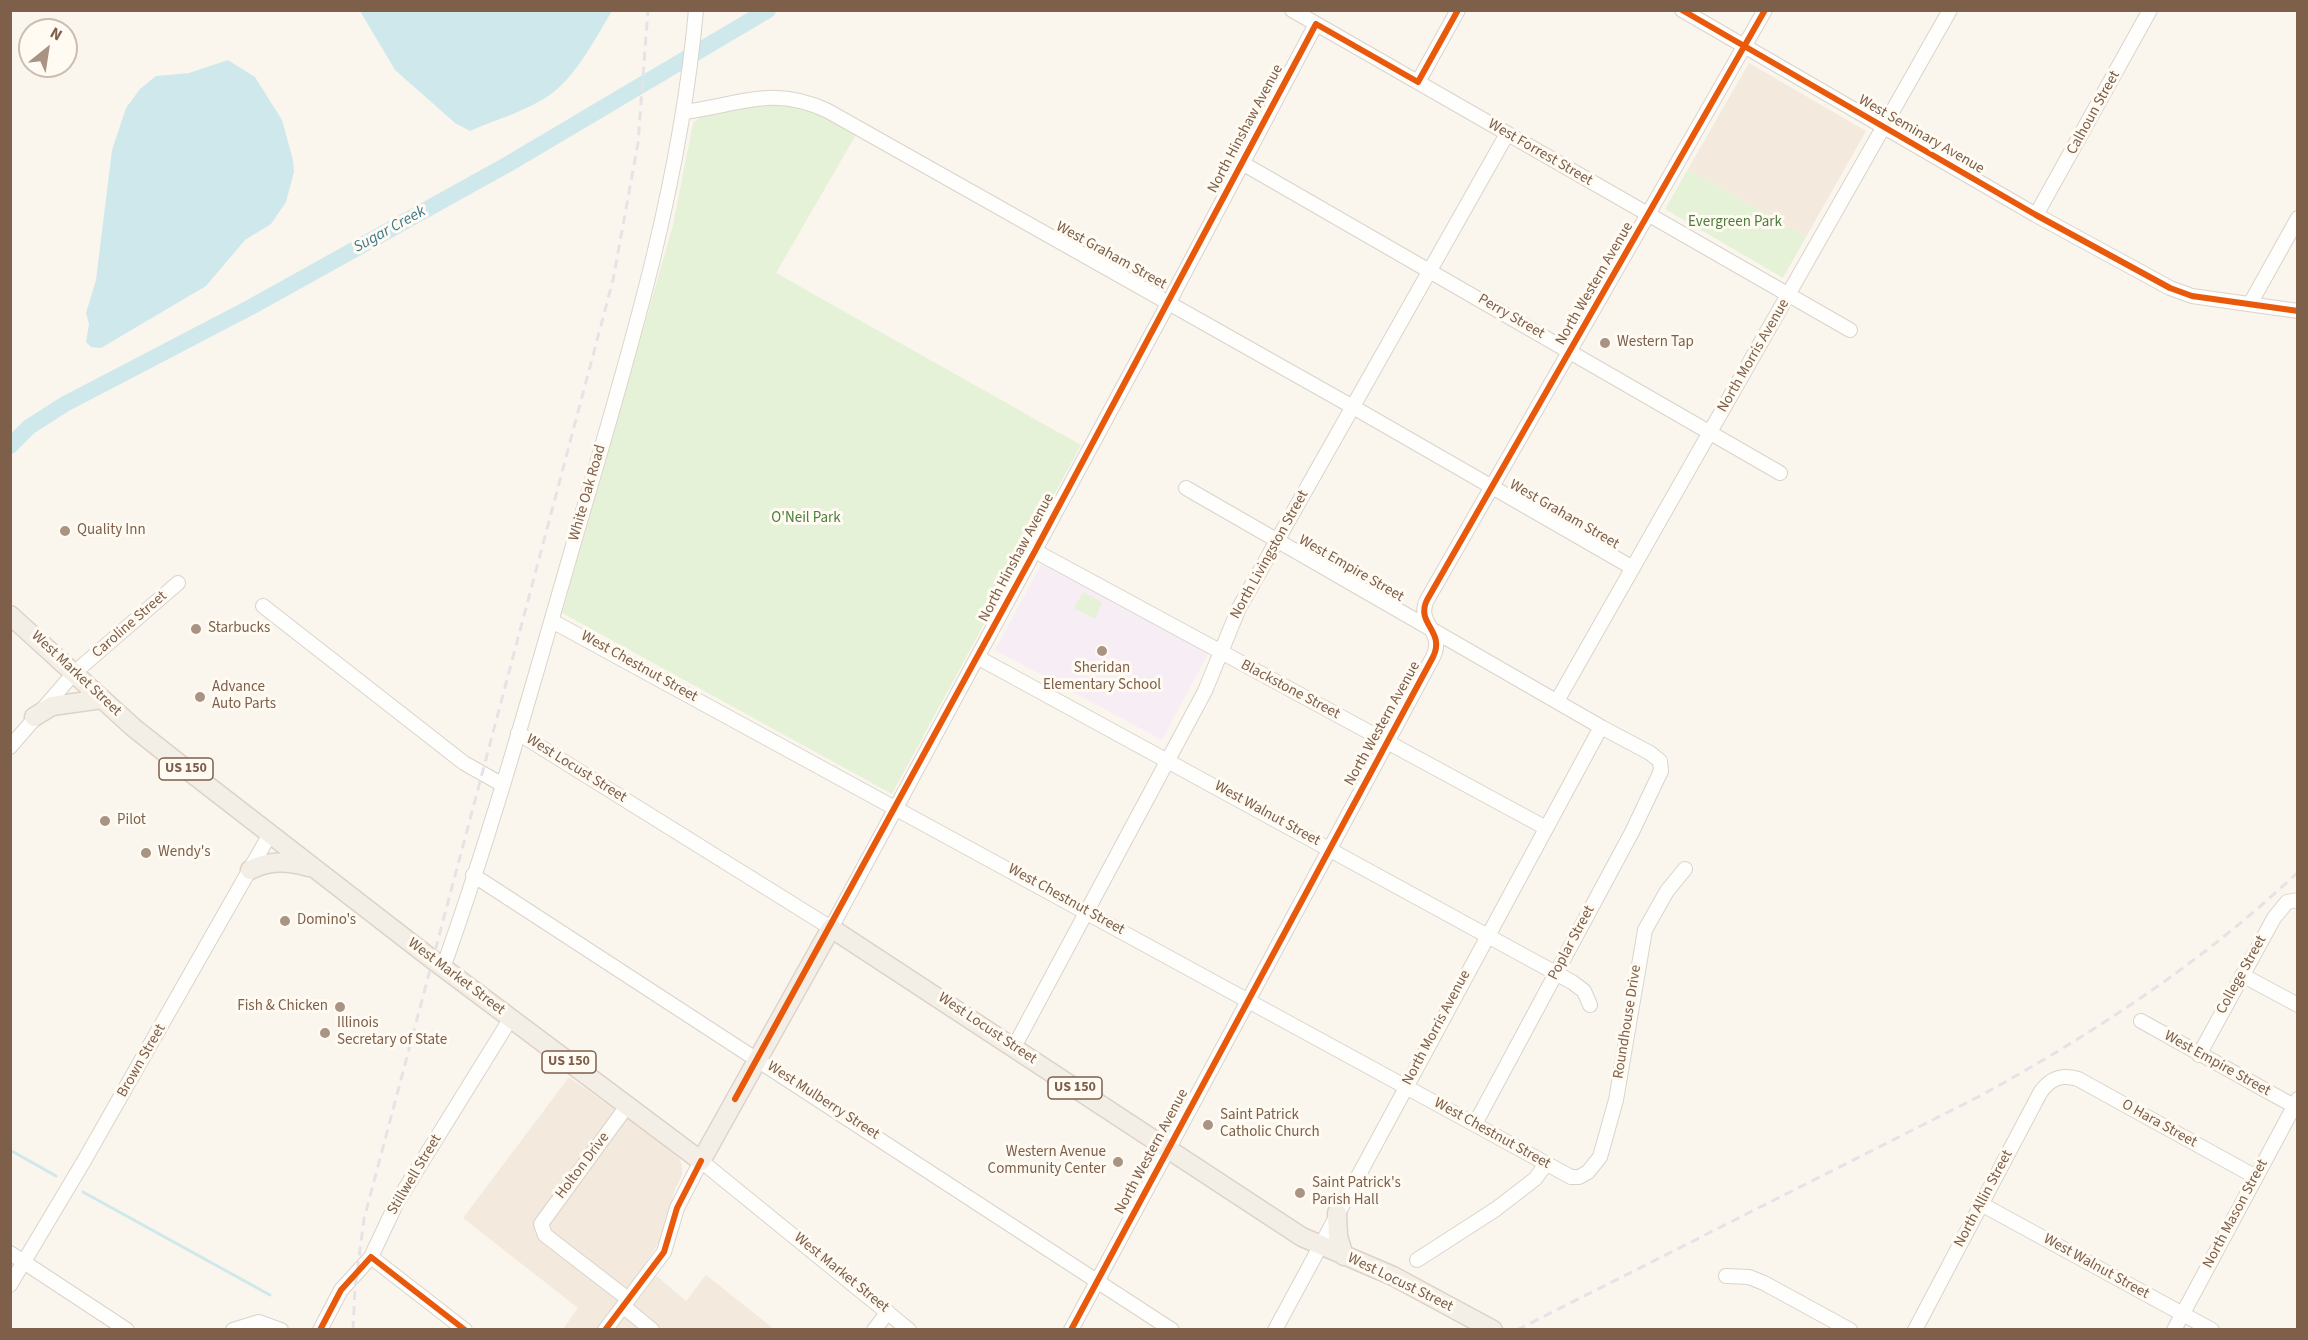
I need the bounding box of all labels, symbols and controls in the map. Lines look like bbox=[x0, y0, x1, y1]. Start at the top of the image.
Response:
north arrow bbox=[18, 18, 78, 78]
text: N bbox=[46, 22, 66, 46]
street label: North Hinshaw Avenue bbox=[1204, 62, 1288, 196]
street label: Calhoun Street bbox=[2064, 68, 2124, 158]
street label: West Seminary Avenue bbox=[1855, 92, 1987, 178]
street label: West Forrest Street bbox=[1484, 116, 1596, 190]
water label: Sugar Creek bbox=[351, 202, 429, 258]
park label: Evergreen Park bbox=[1688, 214, 1782, 232]
street label: West Graham Street bbox=[1053, 218, 1169, 294]
street label: North Western Avenue bbox=[1552, 219, 1638, 349]
street label: Perry Street bbox=[1474, 291, 1548, 343]
street label: North Morris Avenue bbox=[1714, 296, 1794, 416]
place label: Western Tap bbox=[1617, 334, 1694, 352]
marker: Western Tap bbox=[1598, 336, 1612, 350]
street label: White Oak Road bbox=[566, 443, 610, 543]
street label: West Graham Street bbox=[1506, 476, 1622, 554]
street label: North Livingston Street bbox=[1227, 487, 1313, 623]
street label: North Hinshaw Avenue bbox=[975, 491, 1059, 625]
park label: O'Neil Park bbox=[771, 510, 841, 528]
place label: Quality Inn bbox=[77, 522, 146, 540]
marker: Quality Inn bbox=[58, 524, 72, 538]
street label: West Empire Street bbox=[1295, 532, 1407, 606]
street label: Caroline Street bbox=[89, 588, 171, 662]
place label: Starbucks bbox=[208, 620, 270, 638]
marker: Starbucks bbox=[189, 622, 203, 636]
street label: West Chestnut Street bbox=[578, 627, 700, 707]
street label: West Market Street bbox=[27, 628, 125, 720]
marker: Sheridan Elementary School bbox=[1095, 644, 1109, 658]
street label: Blackstone Street bbox=[1237, 656, 1343, 724]
street label: North Western Avenue bbox=[1341, 659, 1425, 789]
place label: Sheridan Elementary School bbox=[1043, 660, 1161, 695]
place label: Advance Auto Parts bbox=[212, 679, 276, 714]
marker: Advance Auto Parts bbox=[193, 690, 207, 704]
street label: West Locust Street bbox=[522, 731, 630, 807]
road number: US 150 bbox=[159, 758, 213, 780]
street label: West Walnut Street bbox=[1211, 777, 1323, 851]
place label: Pilot bbox=[117, 812, 146, 830]
marker: Pilot bbox=[98, 814, 112, 828]
place label: Wendy's bbox=[158, 844, 210, 862]
marker: Wendy's bbox=[139, 846, 153, 860]
street label: West Chestnut Street bbox=[1005, 860, 1127, 940]
street label: Poplar Street bbox=[1545, 903, 1599, 983]
place label: Domino's bbox=[297, 912, 356, 930]
marker: Domino's bbox=[278, 914, 292, 928]
street label: College Street bbox=[2213, 933, 2271, 1017]
street label: West Market Street bbox=[404, 935, 508, 1019]
street label: Roundhouse Drive bbox=[1610, 964, 1646, 1080]
street label: North Morris Avenue bbox=[1399, 967, 1475, 1089]
street label: West Locust Street bbox=[934, 989, 1040, 1069]
place label: Fish & Chicken bbox=[237, 998, 328, 1016]
marker: Fish & Chicken bbox=[333, 1000, 347, 1014]
place label: Illinois Secretary of State bbox=[337, 1015, 447, 1050]
street label: Brown Street bbox=[114, 1021, 170, 1101]
marker: Illinois Secretary of State bbox=[318, 1026, 332, 1040]
street label: West Empire Street bbox=[2161, 1027, 2273, 1101]
road number: US 150 bbox=[542, 1051, 596, 1073]
street label: West Mulberry Street bbox=[763, 1058, 883, 1144]
road number: US 150 bbox=[1048, 1077, 1102, 1099]
street label: North Western Avenue bbox=[1111, 1086, 1193, 1218]
street label: West Chestnut Street bbox=[1431, 1094, 1553, 1174]
street label: O Hara Street bbox=[2118, 1096, 2200, 1152]
place label: Saint Patrick Catholic Church bbox=[1220, 1107, 1320, 1142]
marker: Saint Patrick Catholic Church bbox=[1201, 1118, 1215, 1132]
street label: Holton Drive bbox=[552, 1129, 614, 1203]
street label: Stillwell Street bbox=[384, 1132, 446, 1218]
place label: Western Avenue Community Center bbox=[988, 1144, 1106, 1179]
street label: North Allin Street bbox=[1951, 1147, 2017, 1251]
marker: Western Avenue Community Center bbox=[1111, 1155, 1125, 1169]
street label: North Mason Street bbox=[2200, 1156, 2272, 1272]
place label: Saint Patrick's Parish Hall bbox=[1312, 1175, 1401, 1210]
marker: Saint Patrick's Parish Hall bbox=[1293, 1186, 1307, 1200]
street label: West Market Street bbox=[790, 1229, 892, 1317]
street label: West Walnut Street bbox=[2040, 1230, 2152, 1304]
street label: West Locust Street bbox=[1344, 1250, 1456, 1316]

